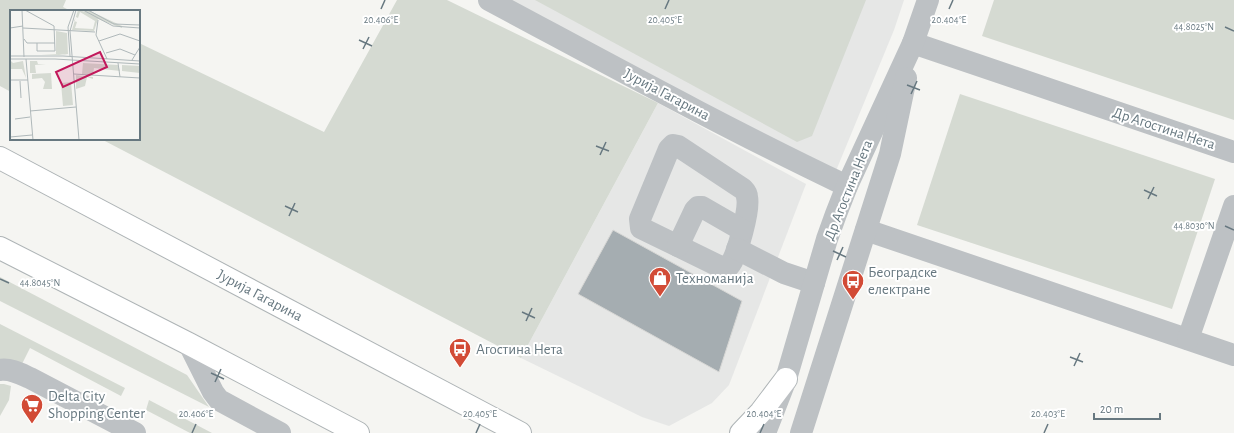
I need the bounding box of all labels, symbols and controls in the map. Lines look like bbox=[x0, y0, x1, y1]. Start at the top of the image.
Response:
inset map bbox=[10, 10, 140, 140]
text: 20.406°E bbox=[364, 15, 399, 25]
text: 20.405°E bbox=[648, 15, 682, 25]
text: 20.404°E bbox=[932, 15, 967, 25]
text: 44.8025°N bbox=[1174, 22, 1214, 32]
street label: Јурија Гагарина bbox=[622, 66, 712, 123]
street label: Др Агостина Нета bbox=[1111, 105, 1217, 152]
street label: Др Агостина Нета bbox=[822, 138, 875, 242]
text: 44.8030°N bbox=[1173, 221, 1215, 231]
shop icon: Техноманија bbox=[647, 265, 673, 298]
place label: Београдске електране bbox=[868, 265, 937, 297]
street label: Јурија Гагарина bbox=[215, 267, 305, 324]
bus stop icon: Београдске електране bbox=[840, 268, 866, 301]
place label: Техноманија bbox=[676, 271, 754, 286]
text: 44.8045°N bbox=[20, 278, 60, 288]
bus stop icon: Агостина Нета bbox=[447, 336, 473, 369]
place label: Агостина Нета bbox=[476, 342, 563, 357]
place label: Delta City Shopping Center bbox=[48, 389, 145, 421]
supermarket icon: Delta City Shopping Center bbox=[19, 392, 45, 425]
scale bar bbox=[1094, 395, 1160, 421]
text: 20 m bbox=[1100, 403, 1123, 415]
text: 20.406°E bbox=[179, 409, 214, 419]
text: 20.405°E bbox=[463, 409, 497, 419]
text: 20.404°E bbox=[747, 409, 782, 419]
text: 20.403°E bbox=[1031, 409, 1065, 419]

